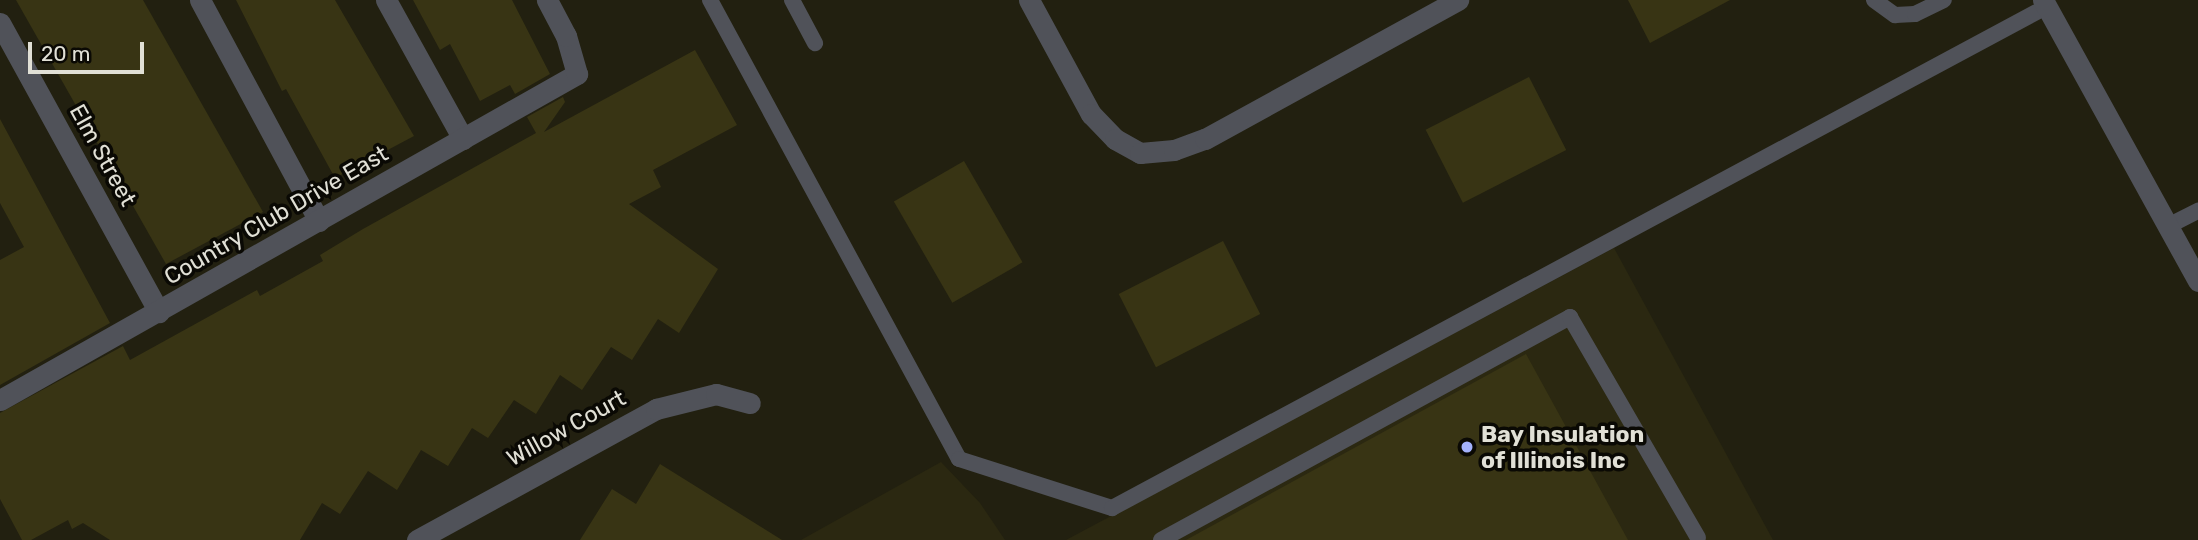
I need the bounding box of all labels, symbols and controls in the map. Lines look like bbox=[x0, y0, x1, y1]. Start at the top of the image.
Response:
scale bar bbox=[32, 28, 147, 72]
text: 20 m bbox=[41, 41, 90, 66]
street label: Elm Street bbox=[64, 99, 142, 211]
street label: Country Club Drive East bbox=[159, 139, 393, 291]
street label: Willow Court bbox=[501, 384, 631, 472]
place label: Bay Insulation of Illinois Inc bbox=[1481, 420, 1645, 474]
marker: Bay Insulation of Illinois Inc bbox=[1459, 439, 1475, 455]

